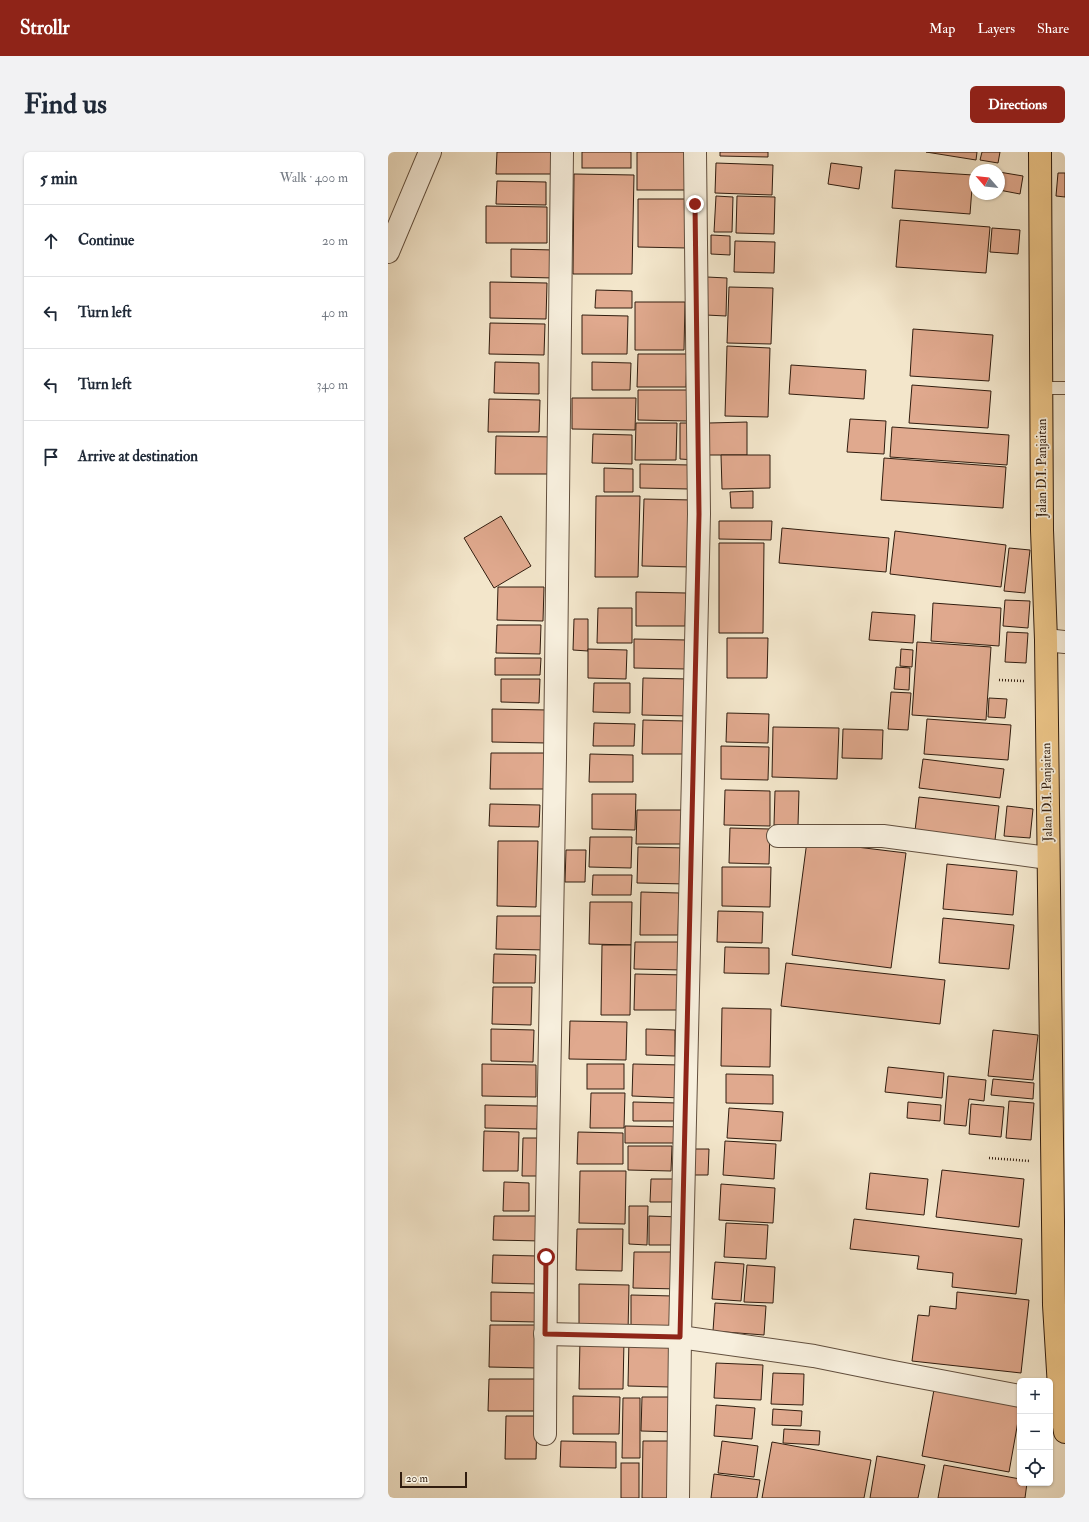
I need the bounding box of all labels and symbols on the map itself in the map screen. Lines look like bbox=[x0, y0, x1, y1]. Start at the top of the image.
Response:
north arrow bbox=[969, 164, 1005, 200]
route end bbox=[686, 195, 704, 213]
street label: Jalan D.I. Panjaitan bbox=[1034, 418, 1050, 518]
street label: Jalan D.I. Panjaitan bbox=[1038, 742, 1056, 843]
route start bbox=[537, 1248, 555, 1266]
scale bar bbox=[400, 1470, 467, 1489]

